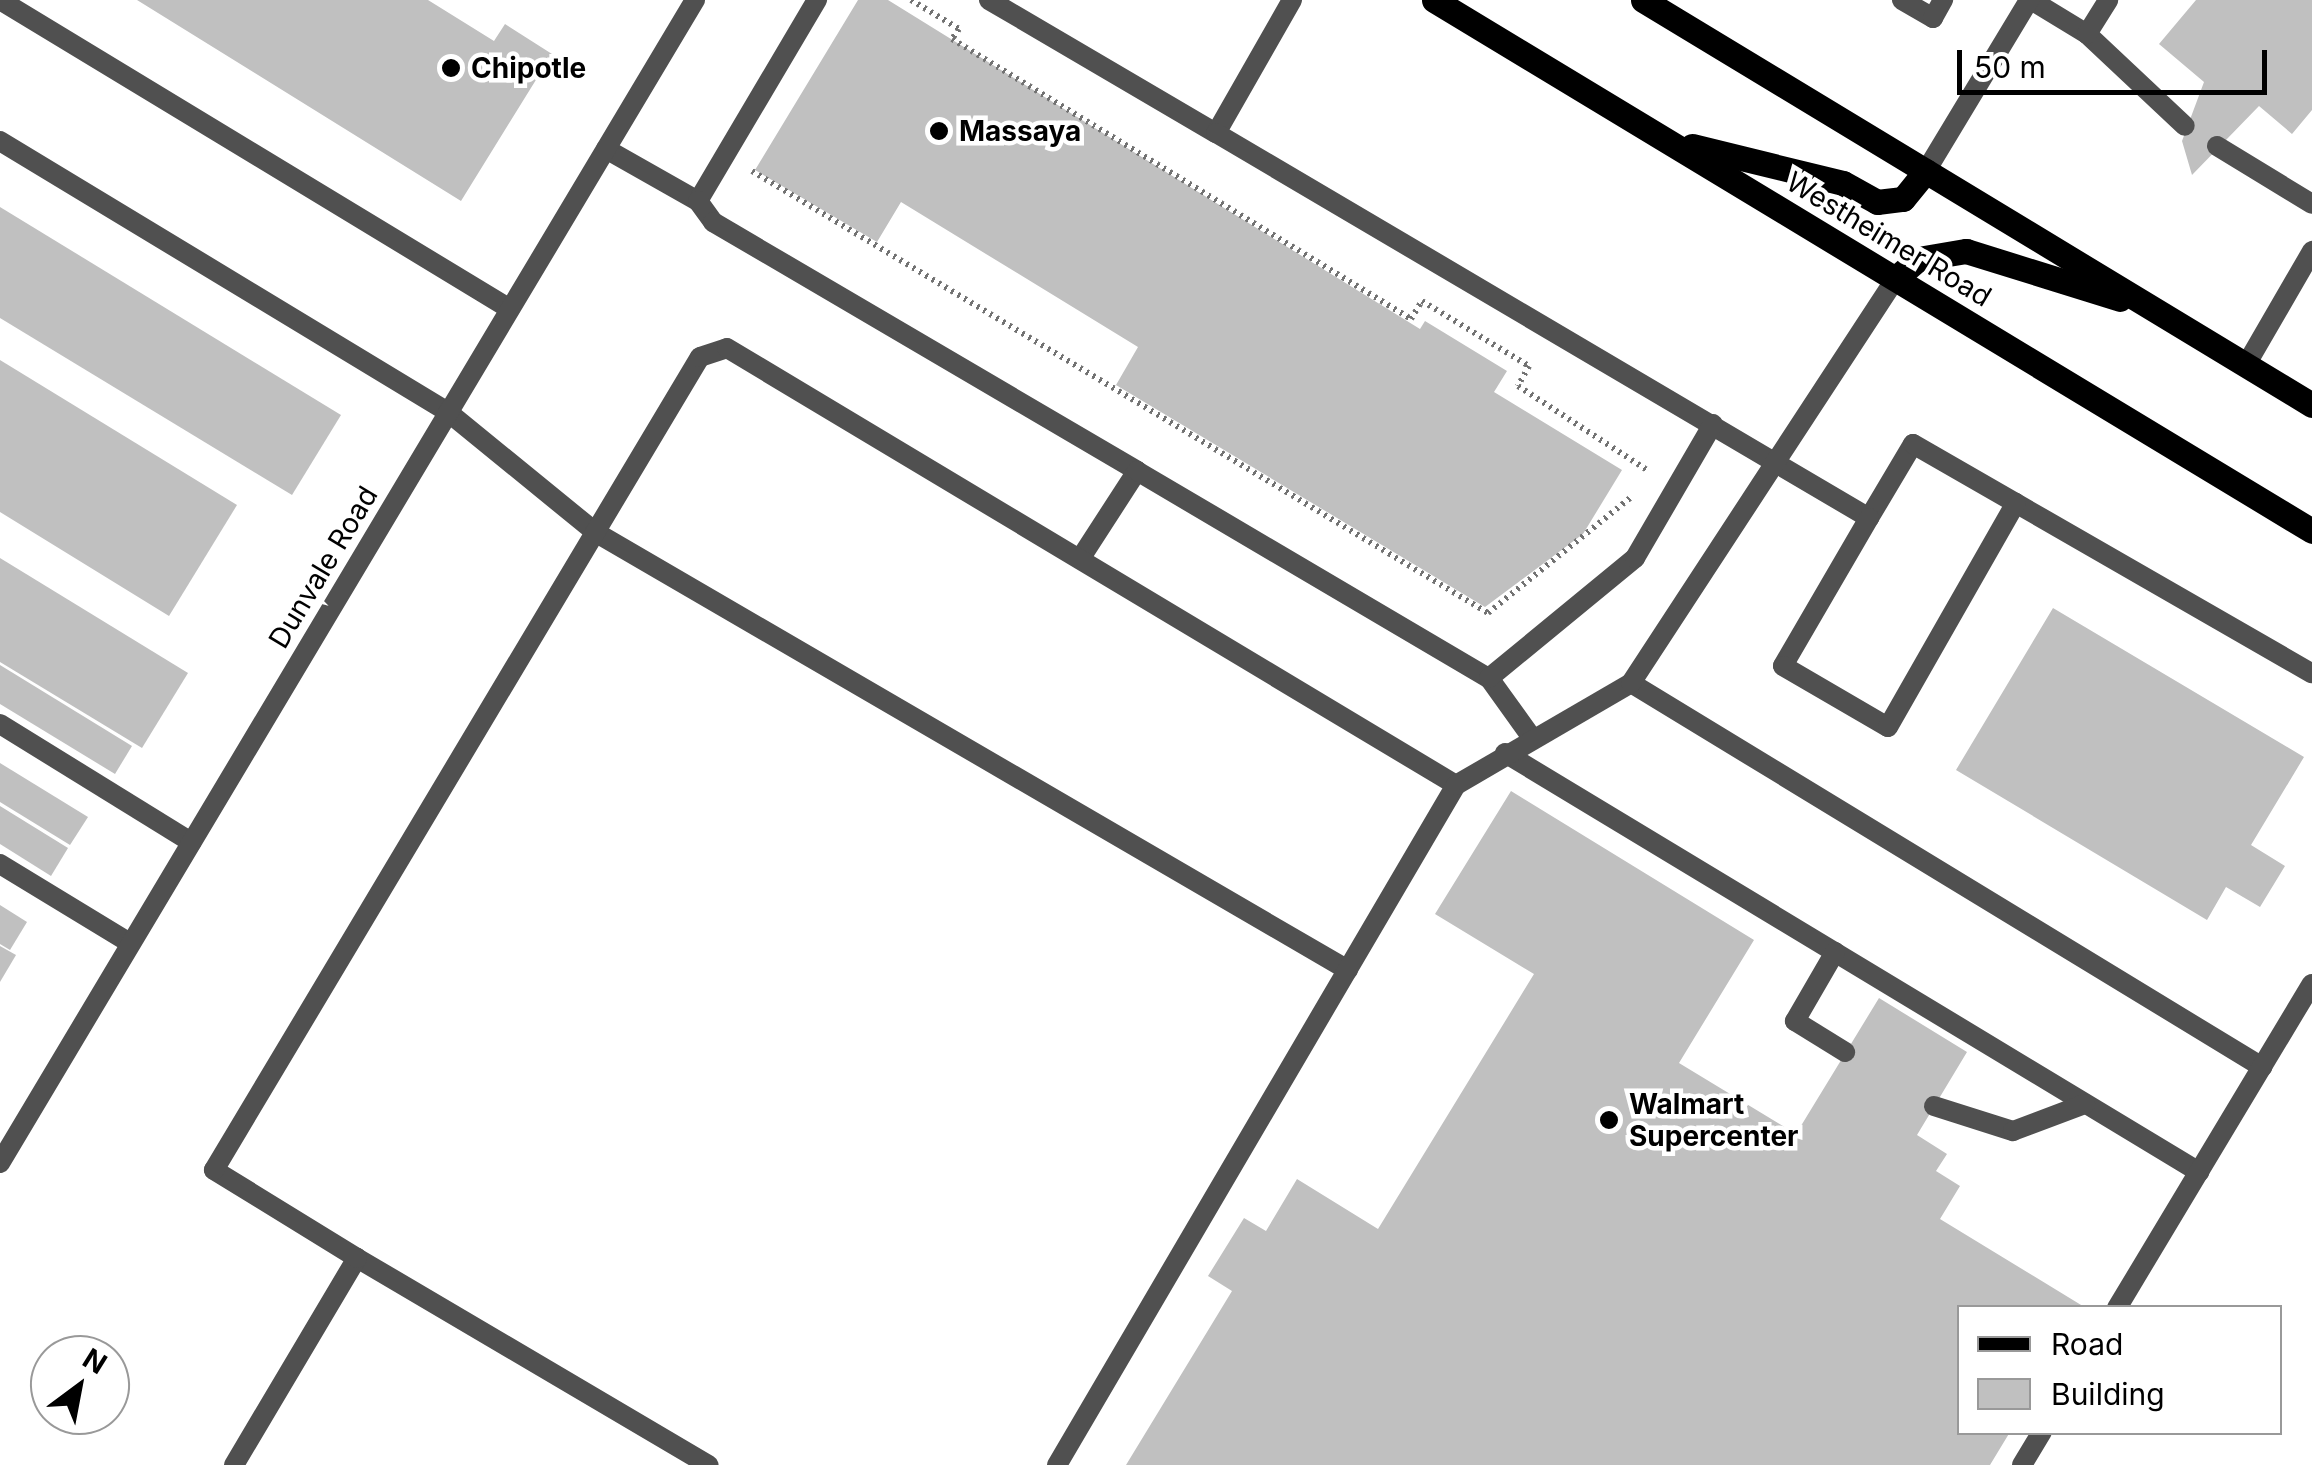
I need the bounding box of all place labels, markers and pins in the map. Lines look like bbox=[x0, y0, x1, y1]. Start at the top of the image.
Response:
place label: Chipotle bbox=[471, 51, 586, 85]
marker: Chipotle bbox=[440, 57, 462, 79]
place label: Massaya bbox=[959, 114, 1081, 148]
marker: Massaya bbox=[928, 120, 950, 142]
place label: Walmart Supercenter bbox=[1629, 1087, 1798, 1153]
marker: Walmart Supercenter bbox=[1598, 1109, 1620, 1131]

